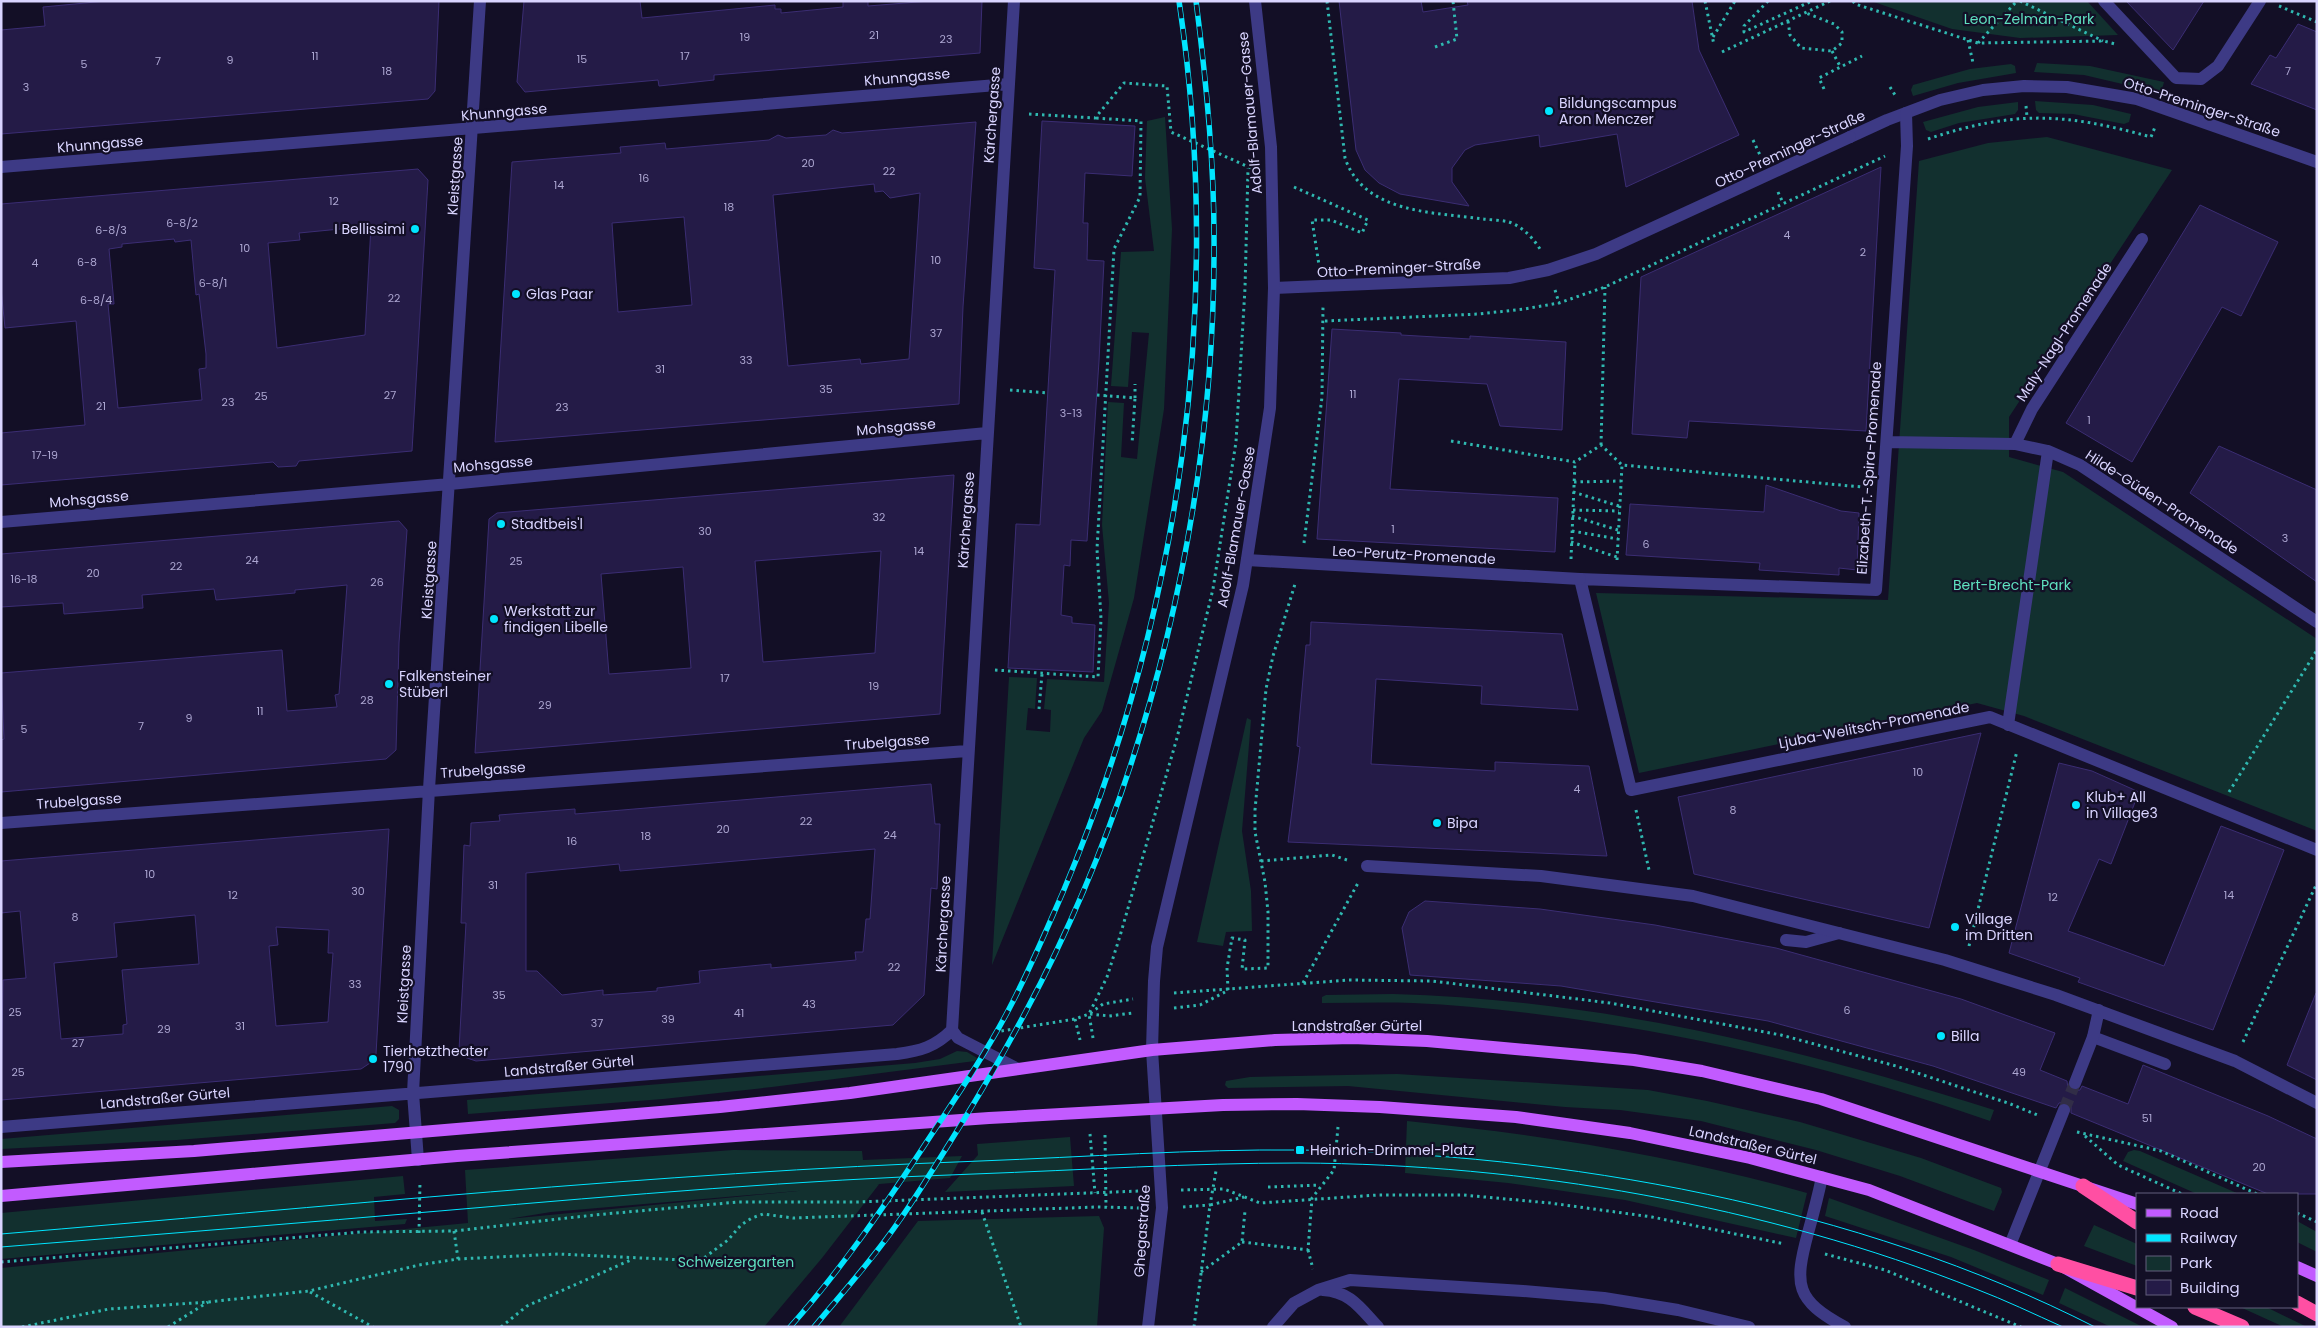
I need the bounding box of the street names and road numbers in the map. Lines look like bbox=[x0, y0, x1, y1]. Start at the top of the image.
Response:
street label: Adolf-Blamauer-Gasse bbox=[1233, 31, 1267, 195]
street label: Khunngasse bbox=[863, 63, 951, 91]
street label: Kärchergasse bbox=[979, 66, 1005, 164]
street label: Otto-Preminger-Straße bbox=[2121, 72, 2283, 142]
street label: Khunngasse bbox=[460, 98, 548, 126]
street label: Otto-Preminger-Straße bbox=[1711, 105, 1869, 193]
street label: Khunngasse bbox=[56, 130, 144, 158]
street label: Kleistgasse bbox=[442, 136, 468, 216]
street label: Otto-Preminger-Straße bbox=[1317, 254, 1482, 282]
street label: Maly-Nagl-Promenade bbox=[2011, 258, 2117, 406]
street label: Elizabeth-T.-Spira-Promenade bbox=[1852, 360, 1886, 575]
street label: Mohsgasse bbox=[856, 414, 937, 440]
street label: Adolf-Blamauer-Gasse bbox=[1212, 445, 1260, 609]
street label: Hilde-Güden-Promenade bbox=[2081, 445, 2243, 559]
street label: Mohsgasse bbox=[453, 451, 534, 477]
street label: Kärchergasse bbox=[953, 471, 979, 569]
street label: Mohsgasse bbox=[49, 486, 130, 512]
street label: Kleistgasse bbox=[416, 540, 442, 620]
street label: Leo-Perutz-Promenade bbox=[1332, 541, 1496, 569]
street label: Ljuba-Welitsch-Promenade bbox=[1777, 697, 1971, 753]
street label: Trubelgasse bbox=[844, 729, 931, 755]
street label: Trubelgasse bbox=[440, 757, 527, 783]
street label: Trubelgasse bbox=[36, 788, 123, 814]
street label: Kärchergasse bbox=[930, 875, 956, 973]
street label: Kleistgasse bbox=[392, 944, 416, 1024]
street label: Landstraßer Gürtel bbox=[1292, 1016, 1422, 1036]
street label: Landstraßer Gürtel bbox=[503, 1050, 635, 1082]
street label: Landstraßer Gürtel bbox=[99, 1082, 231, 1114]
street label: Landstraßer Gürtel bbox=[1687, 1121, 1819, 1169]
street label: Ghegastraße bbox=[1129, 1184, 1155, 1278]

